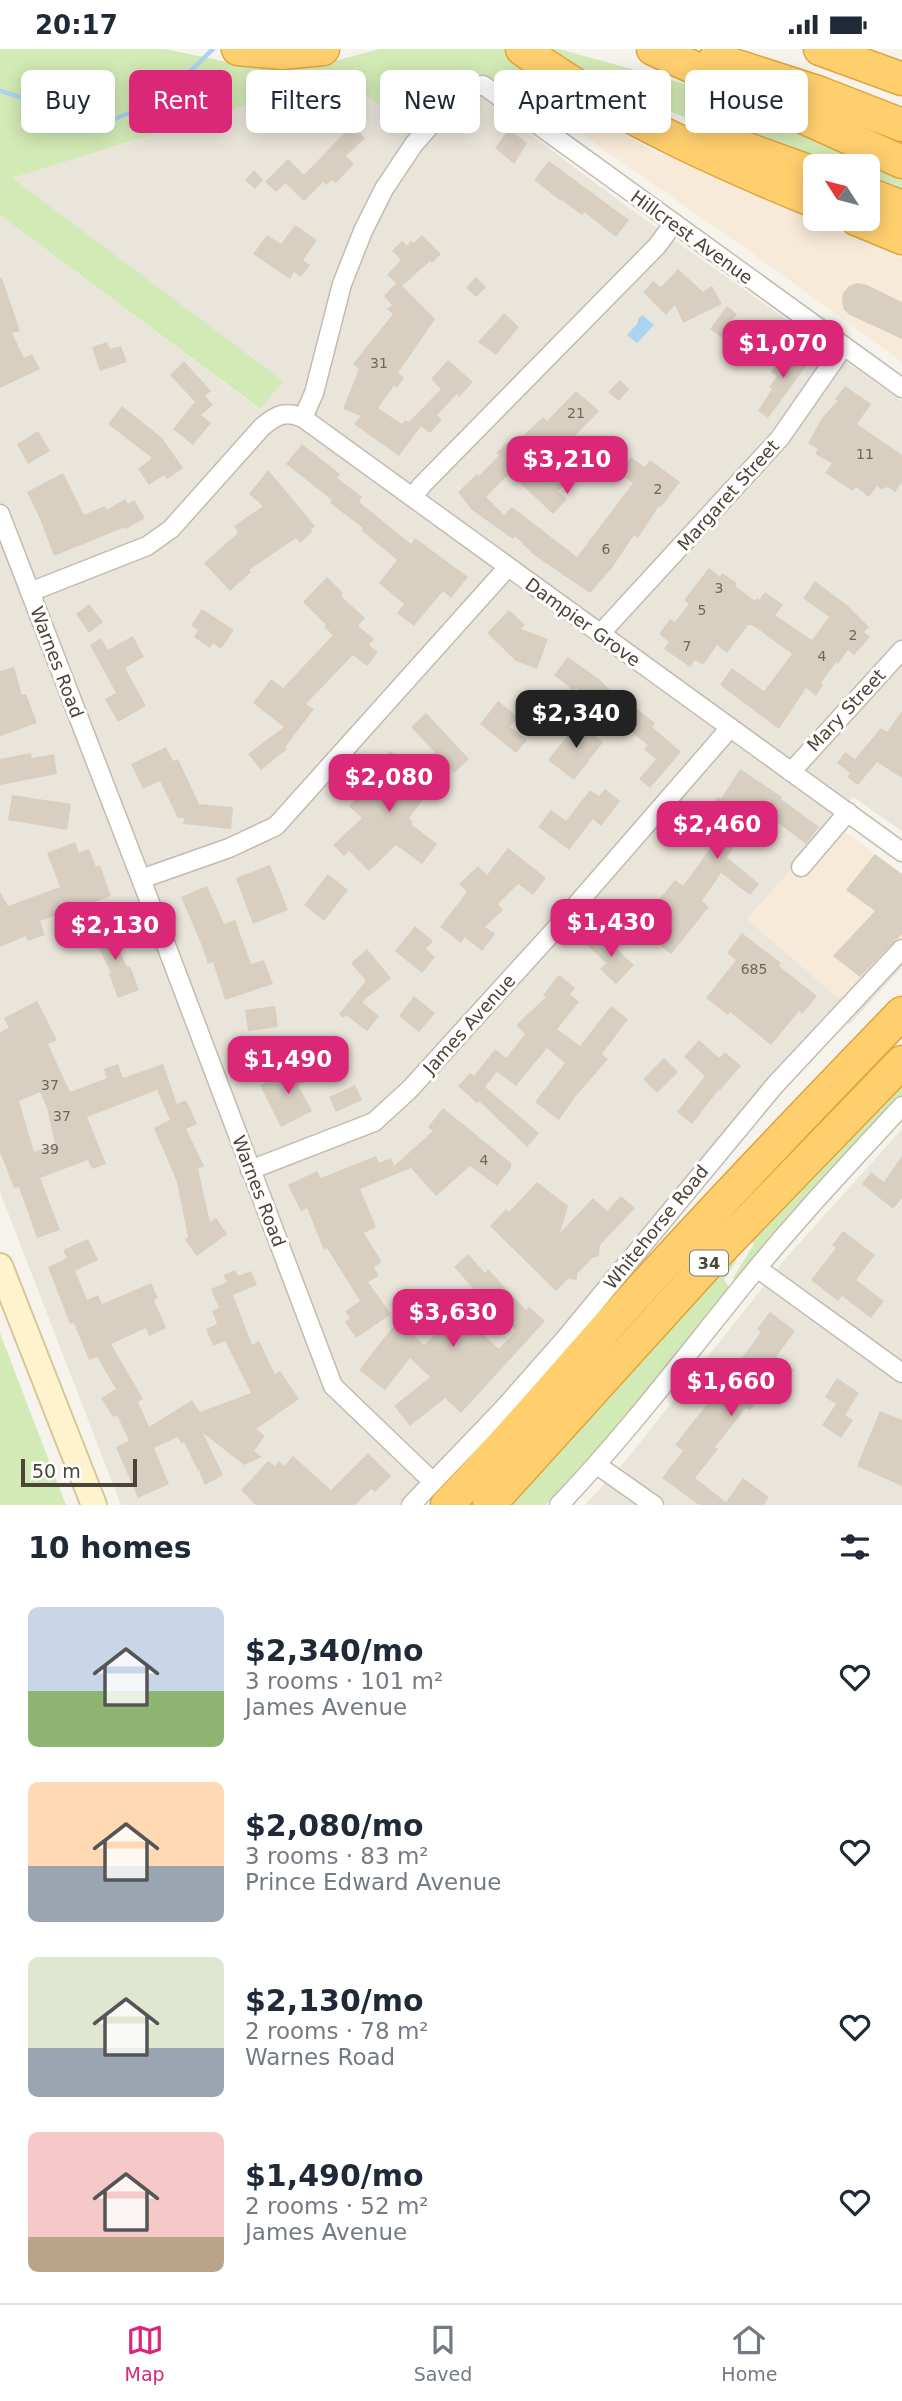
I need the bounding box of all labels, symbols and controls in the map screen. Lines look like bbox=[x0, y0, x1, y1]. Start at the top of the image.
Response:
text: 20:17 bbox=[35, 10, 118, 40]
chip: Buy bbox=[21, 70, 115, 133]
chip: Rent bbox=[129, 70, 232, 133]
chip: Filters bbox=[246, 70, 366, 133]
chip: New bbox=[380, 70, 480, 133]
chip: Apartment bbox=[494, 70, 671, 133]
chip: House bbox=[685, 70, 808, 133]
north arrow bbox=[803, 154, 880, 231]
map controls bbox=[803, 154, 880, 231]
street label: Hillcrest Avenue bbox=[627, 186, 757, 288]
pin: $1,070 bbox=[726, 321, 840, 380]
text: $1,070 bbox=[739, 330, 827, 356]
house number: 31 bbox=[370, 355, 388, 371]
house number: 21 bbox=[567, 405, 585, 421]
street label: Margaret Street bbox=[673, 435, 783, 555]
pin: $3,210 bbox=[510, 437, 624, 496]
text: $3,210 bbox=[523, 446, 611, 472]
house number: 11 bbox=[856, 446, 874, 462]
house number: 2 bbox=[654, 481, 662, 497]
house number: 6 bbox=[602, 541, 611, 557]
street label: Dampier Grove bbox=[522, 573, 644, 671]
house number: 3 bbox=[715, 580, 723, 596]
house number: 5 bbox=[698, 602, 706, 618]
street label: Warnes Road bbox=[26, 603, 88, 721]
house number: 2 bbox=[849, 627, 857, 643]
house number: 7 bbox=[683, 638, 691, 654]
house number: 4 bbox=[818, 648, 827, 664]
street label: Mary Street bbox=[803, 664, 889, 756]
pin: $2,340 bbox=[519, 691, 633, 750]
text: $2,340 bbox=[532, 700, 620, 726]
pin: $2,080 bbox=[332, 755, 446, 814]
text: $2,080 bbox=[345, 764, 433, 790]
pin: $2,460 bbox=[660, 801, 774, 861]
text: $2,460 bbox=[673, 811, 761, 837]
pin: $1,430 bbox=[554, 899, 668, 959]
pin: $2,130 bbox=[58, 902, 172, 962]
text: $1,430 bbox=[567, 909, 655, 935]
text: $2,130 bbox=[71, 912, 159, 938]
house number: 685 bbox=[741, 961, 767, 977]
street label: James Avenue bbox=[418, 970, 519, 1079]
pin: $1,490 bbox=[231, 1037, 345, 1096]
text: $1,490 bbox=[244, 1046, 332, 1072]
house number: 37 bbox=[41, 1077, 59, 1093]
house number: 37 bbox=[53, 1108, 71, 1124]
street label: Warnes Road bbox=[228, 1132, 290, 1250]
house number: 39 bbox=[41, 1141, 59, 1157]
house number: 4 bbox=[480, 1152, 489, 1168]
street label: Whitehorse Road bbox=[600, 1161, 712, 1293]
road number: 34 bbox=[690, 1251, 728, 1275]
pin: $3,630 bbox=[396, 1289, 510, 1349]
text: $3,630 bbox=[409, 1299, 497, 1325]
pin: $1,660 bbox=[674, 1359, 788, 1418]
text: $1,660 bbox=[687, 1368, 775, 1394]
scale bar bbox=[21, 1456, 136, 1488]
text: 50 m bbox=[32, 1460, 81, 1482]
icon: filters bbox=[836, 1528, 874, 1566]
text: 10 homes bbox=[28, 1530, 192, 1565]
text: $2,340/mo bbox=[245, 1633, 424, 1668]
icon: home bbox=[84, 1635, 168, 1719]
icon: heart bbox=[836, 1658, 874, 1696]
text: 3 rooms · 101 m² bbox=[245, 1668, 443, 1694]
text: James Avenue bbox=[245, 1694, 407, 1720]
text: $2,080/mo bbox=[245, 1808, 424, 1843]
icon: home bbox=[84, 1810, 168, 1894]
icon: heart bbox=[836, 1833, 874, 1871]
text: 3 rooms · 83 m² bbox=[245, 1843, 429, 1869]
text: Prince Edward Avenue bbox=[245, 1869, 501, 1895]
text: $2,130/mo bbox=[245, 1983, 424, 2018]
icon: home bbox=[84, 1985, 168, 2069]
icon: heart bbox=[836, 2008, 874, 2046]
text: 2 rooms · 78 m² bbox=[245, 2018, 429, 2044]
text: Warnes Road bbox=[245, 2044, 395, 2070]
text: $1,490/mo bbox=[245, 2158, 424, 2193]
icon: home bbox=[84, 2160, 168, 2244]
icon: heart bbox=[836, 2183, 874, 2221]
text: 2 rooms · 52 m² bbox=[245, 2193, 429, 2219]
text: James Avenue bbox=[245, 2219, 407, 2245]
tab: Map bbox=[125, 2321, 165, 2385]
tab: Saved bbox=[414, 2321, 472, 2385]
tab: Home bbox=[721, 2321, 777, 2385]

